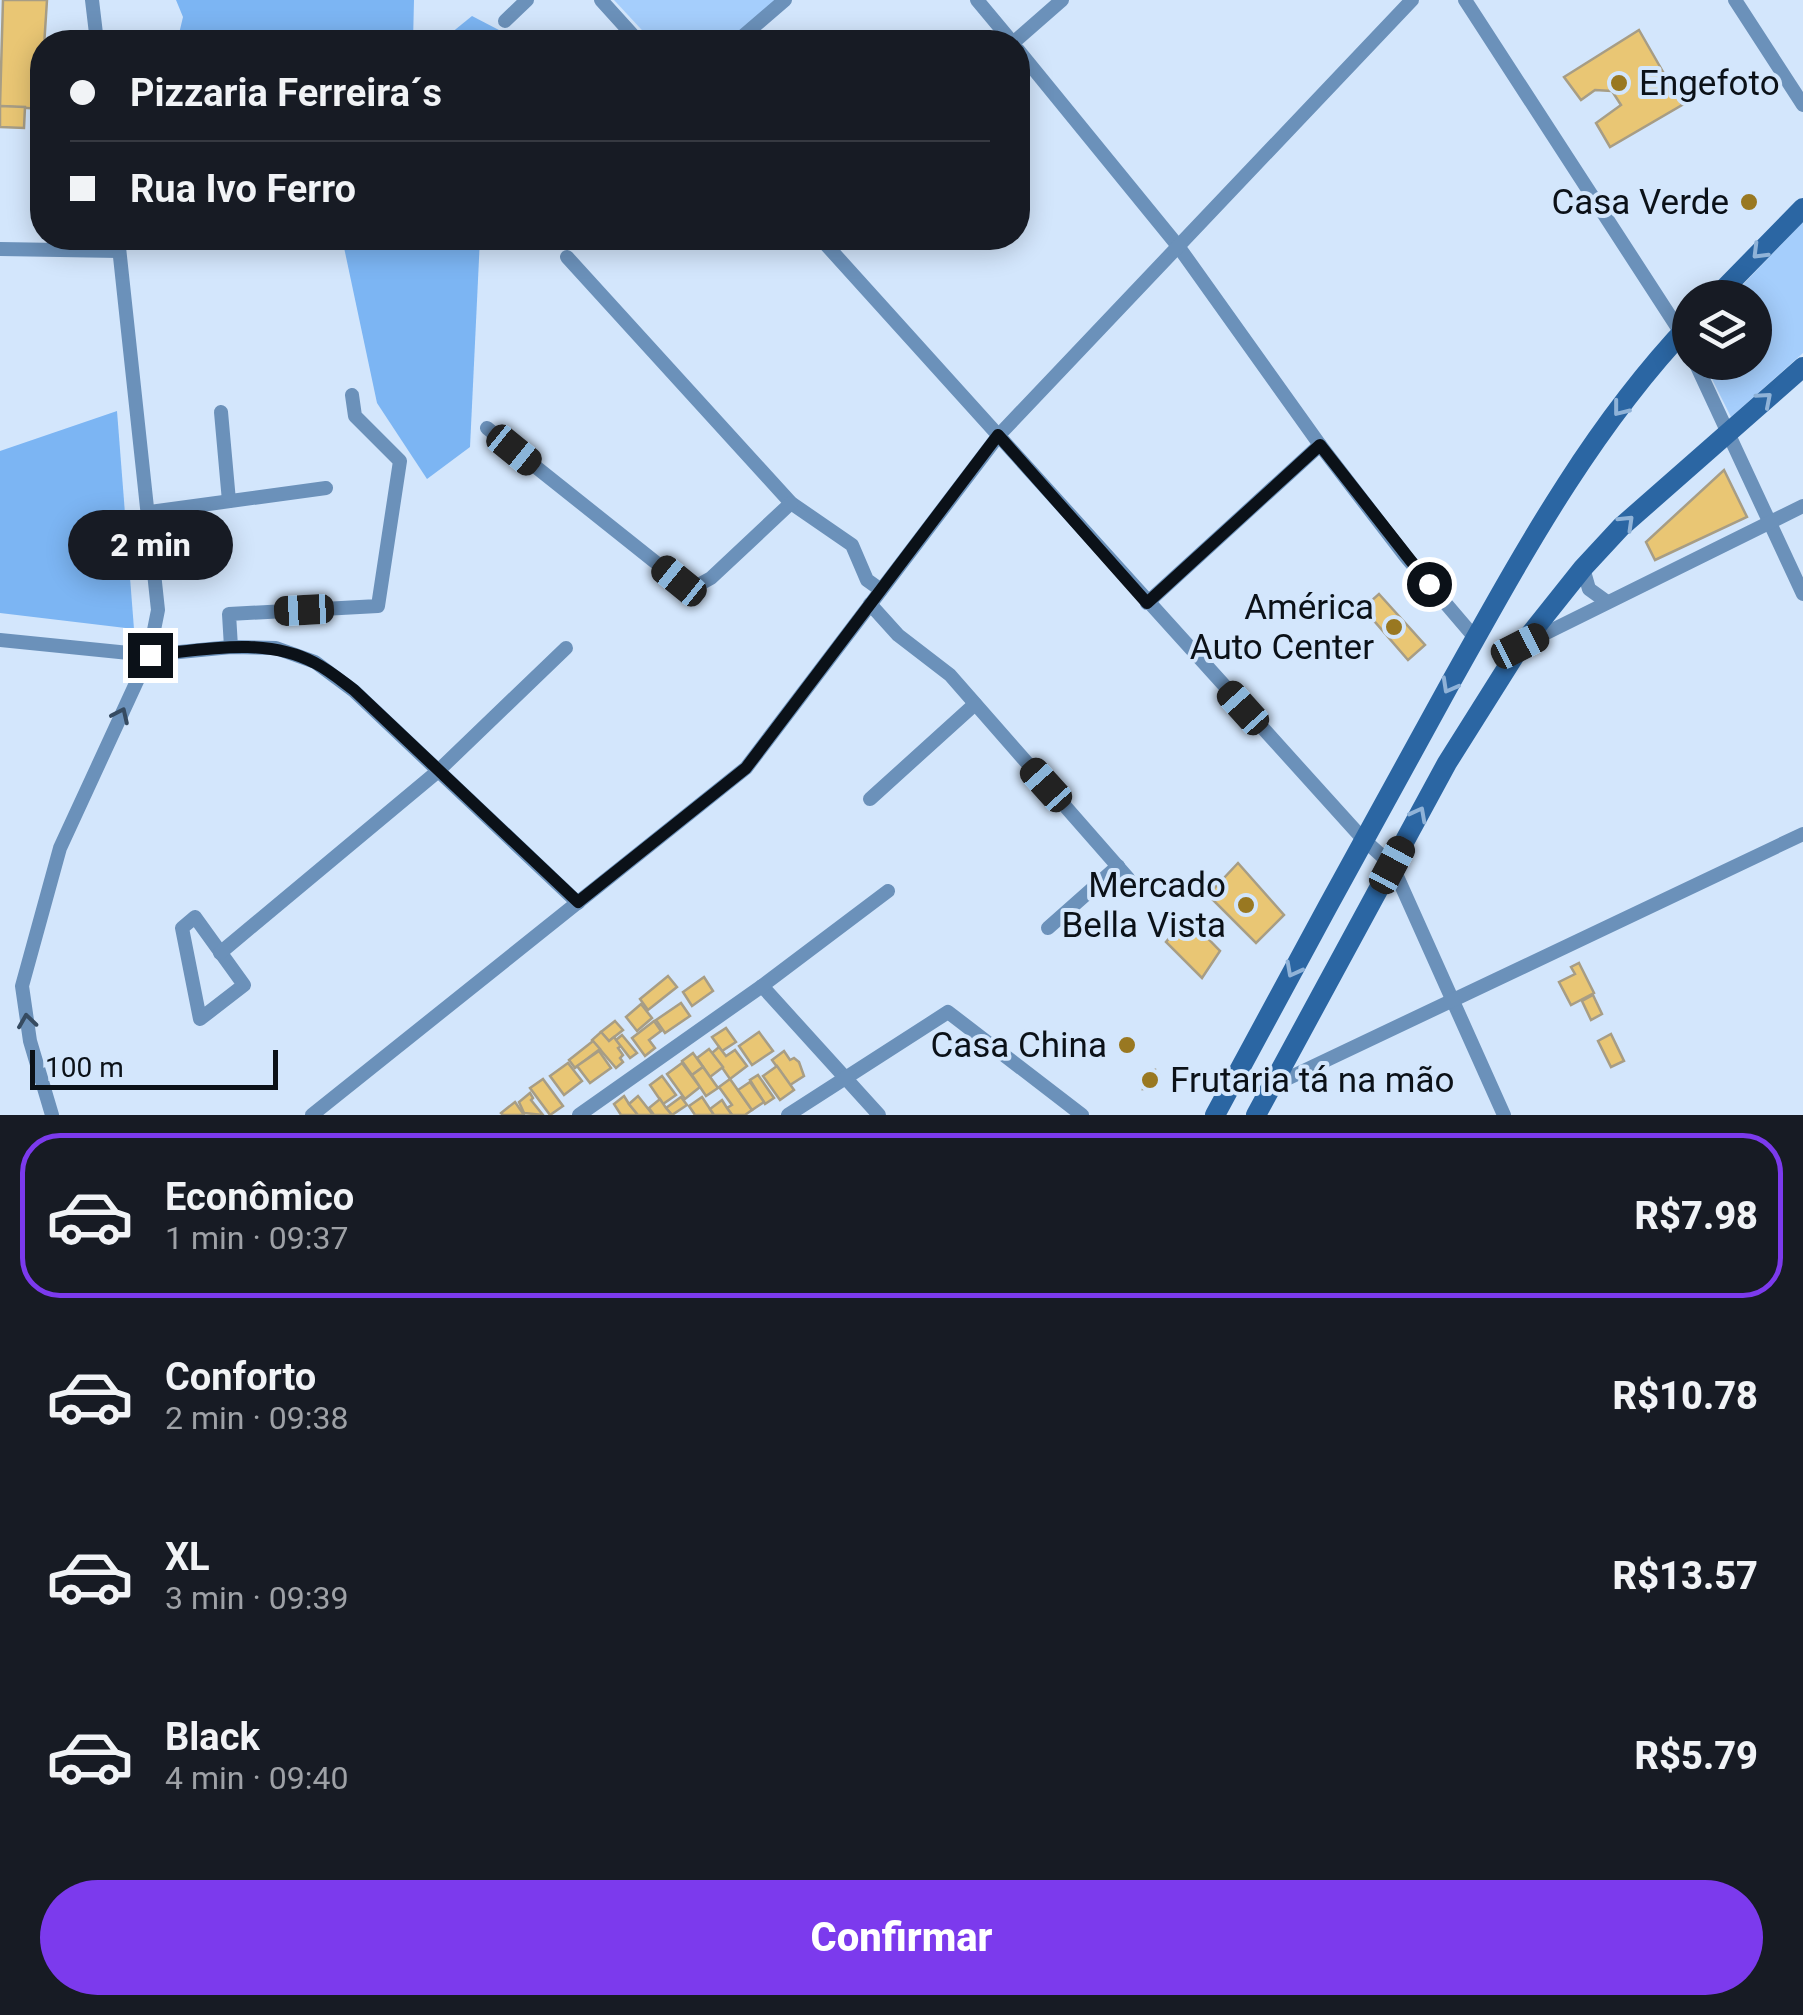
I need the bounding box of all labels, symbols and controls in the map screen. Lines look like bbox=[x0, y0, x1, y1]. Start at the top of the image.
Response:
place label: Engefoto bbox=[1639, 63, 1780, 104]
text: Pizzaria Ferreira´s bbox=[130, 71, 442, 115]
marker: Engefoto bbox=[1608, 72, 1630, 94]
text: Rua Ivo Ferro bbox=[130, 167, 356, 211]
place label: Casa Verde bbox=[1551, 182, 1729, 223]
marker: Casa Verde bbox=[1738, 191, 1760, 213]
one-way arrow bbox=[1752, 241, 1770, 259]
map controls bbox=[1672, 280, 1772, 380]
button: layers bbox=[1672, 280, 1772, 380]
one-way arrow bbox=[1753, 393, 1772, 411]
one-way arrow bbox=[1614, 398, 1631, 416]
car bbox=[481, 419, 547, 481]
callout: 2 min bbox=[68, 510, 232, 580]
one-way arrow bbox=[1616, 516, 1634, 534]
text: 2 min bbox=[110, 526, 191, 564]
car bbox=[646, 550, 712, 612]
route start bbox=[1407, 562, 1452, 607]
place label: América Auto Center bbox=[1190, 587, 1374, 668]
car bbox=[273, 593, 335, 627]
marker: América Auto Center bbox=[1383, 616, 1405, 638]
car bbox=[1486, 619, 1554, 673]
route end bbox=[128, 633, 173, 678]
one-way arrow bbox=[1442, 675, 1462, 693]
car bbox=[1212, 676, 1274, 740]
one-way arrow bbox=[109, 707, 129, 725]
car bbox=[1015, 753, 1077, 817]
one-way arrow bbox=[1407, 807, 1427, 825]
car bbox=[1365, 831, 1419, 899]
place label: Mercado Bella Vista bbox=[1062, 865, 1226, 946]
marker: Mercado Bella Vista bbox=[1235, 894, 1257, 916]
one-way arrow bbox=[1286, 960, 1305, 978]
one-way arrow bbox=[17, 1013, 38, 1029]
place label: Casa China bbox=[930, 1025, 1107, 1066]
marker: Casa China bbox=[1116, 1034, 1138, 1056]
scale bar bbox=[30, 1045, 278, 1090]
text: 100 m bbox=[45, 1051, 124, 1084]
place label: Frutaria tá na mão bbox=[1170, 1060, 1455, 1101]
marker: Frutaria tá na mão bbox=[1139, 1069, 1161, 1091]
icon: car bbox=[45, 1171, 135, 1261]
text: Econômico bbox=[165, 1175, 354, 1219]
text: R$7.98 bbox=[1635, 1194, 1758, 1238]
text: 1 min · 09:37 bbox=[165, 1219, 348, 1257]
icon: car bbox=[45, 1351, 135, 1441]
text: Conforto bbox=[165, 1355, 316, 1399]
text: R$10.78 bbox=[1613, 1374, 1758, 1418]
text: 2 min · 09:38 bbox=[165, 1399, 348, 1437]
icon: car bbox=[45, 1531, 135, 1621]
text: XL bbox=[165, 1535, 210, 1579]
text: R$13.57 bbox=[1613, 1554, 1758, 1598]
text: 3 min · 09:39 bbox=[165, 1579, 348, 1617]
icon: car bbox=[45, 1711, 135, 1801]
text: Black bbox=[165, 1715, 260, 1759]
text: R$5.79 bbox=[1635, 1734, 1758, 1778]
text: 4 min · 09:40 bbox=[165, 1759, 348, 1797]
button: Confirmar bbox=[40, 1880, 1763, 1995]

